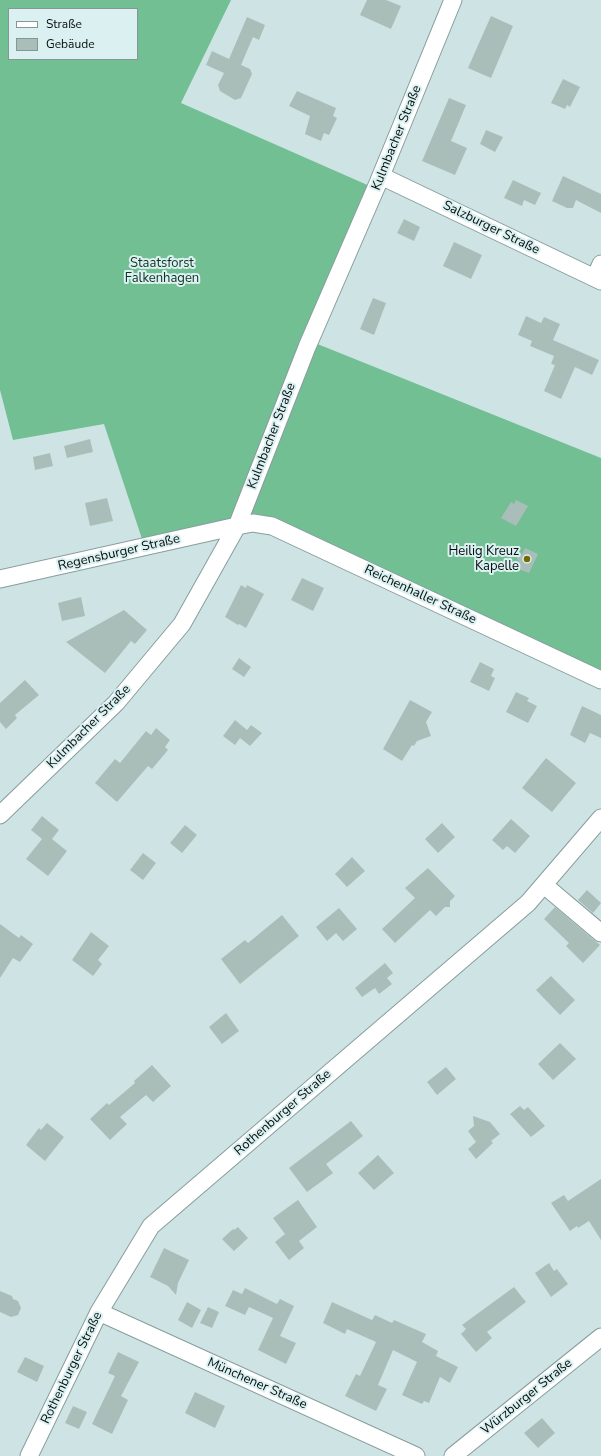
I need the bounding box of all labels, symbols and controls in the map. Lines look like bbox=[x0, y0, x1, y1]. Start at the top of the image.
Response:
legend bbox=[8, 8, 138, 60]
text: Straße bbox=[46, 16, 82, 32]
text: Gebäude bbox=[46, 36, 95, 52]
street label: Kulmbacher Straße bbox=[369, 83, 425, 193]
street label: Salzburger Straße bbox=[440, 198, 542, 258]
park label: Staatsforst Falkenhagen bbox=[125, 256, 199, 287]
street label: Kulmbacher Straße bbox=[245, 381, 299, 491]
street label: Regensburger Straße bbox=[57, 531, 181, 575]
place label: Heilig Kreuz Kapelle bbox=[448, 544, 519, 575]
marker: Heilig Kreuz Kapelle bbox=[522, 554, 532, 564]
street label: Reichenhaller Straße bbox=[361, 562, 479, 628]
street label: Kulmbacher Straße bbox=[44, 682, 134, 772]
street label: Rothenburger Straße bbox=[232, 1067, 334, 1159]
street label: Rothenburger Straße bbox=[38, 1309, 106, 1427]
street label: Münchener Straße bbox=[205, 1355, 309, 1413]
street label: Würzburger Straße bbox=[478, 1356, 576, 1438]

